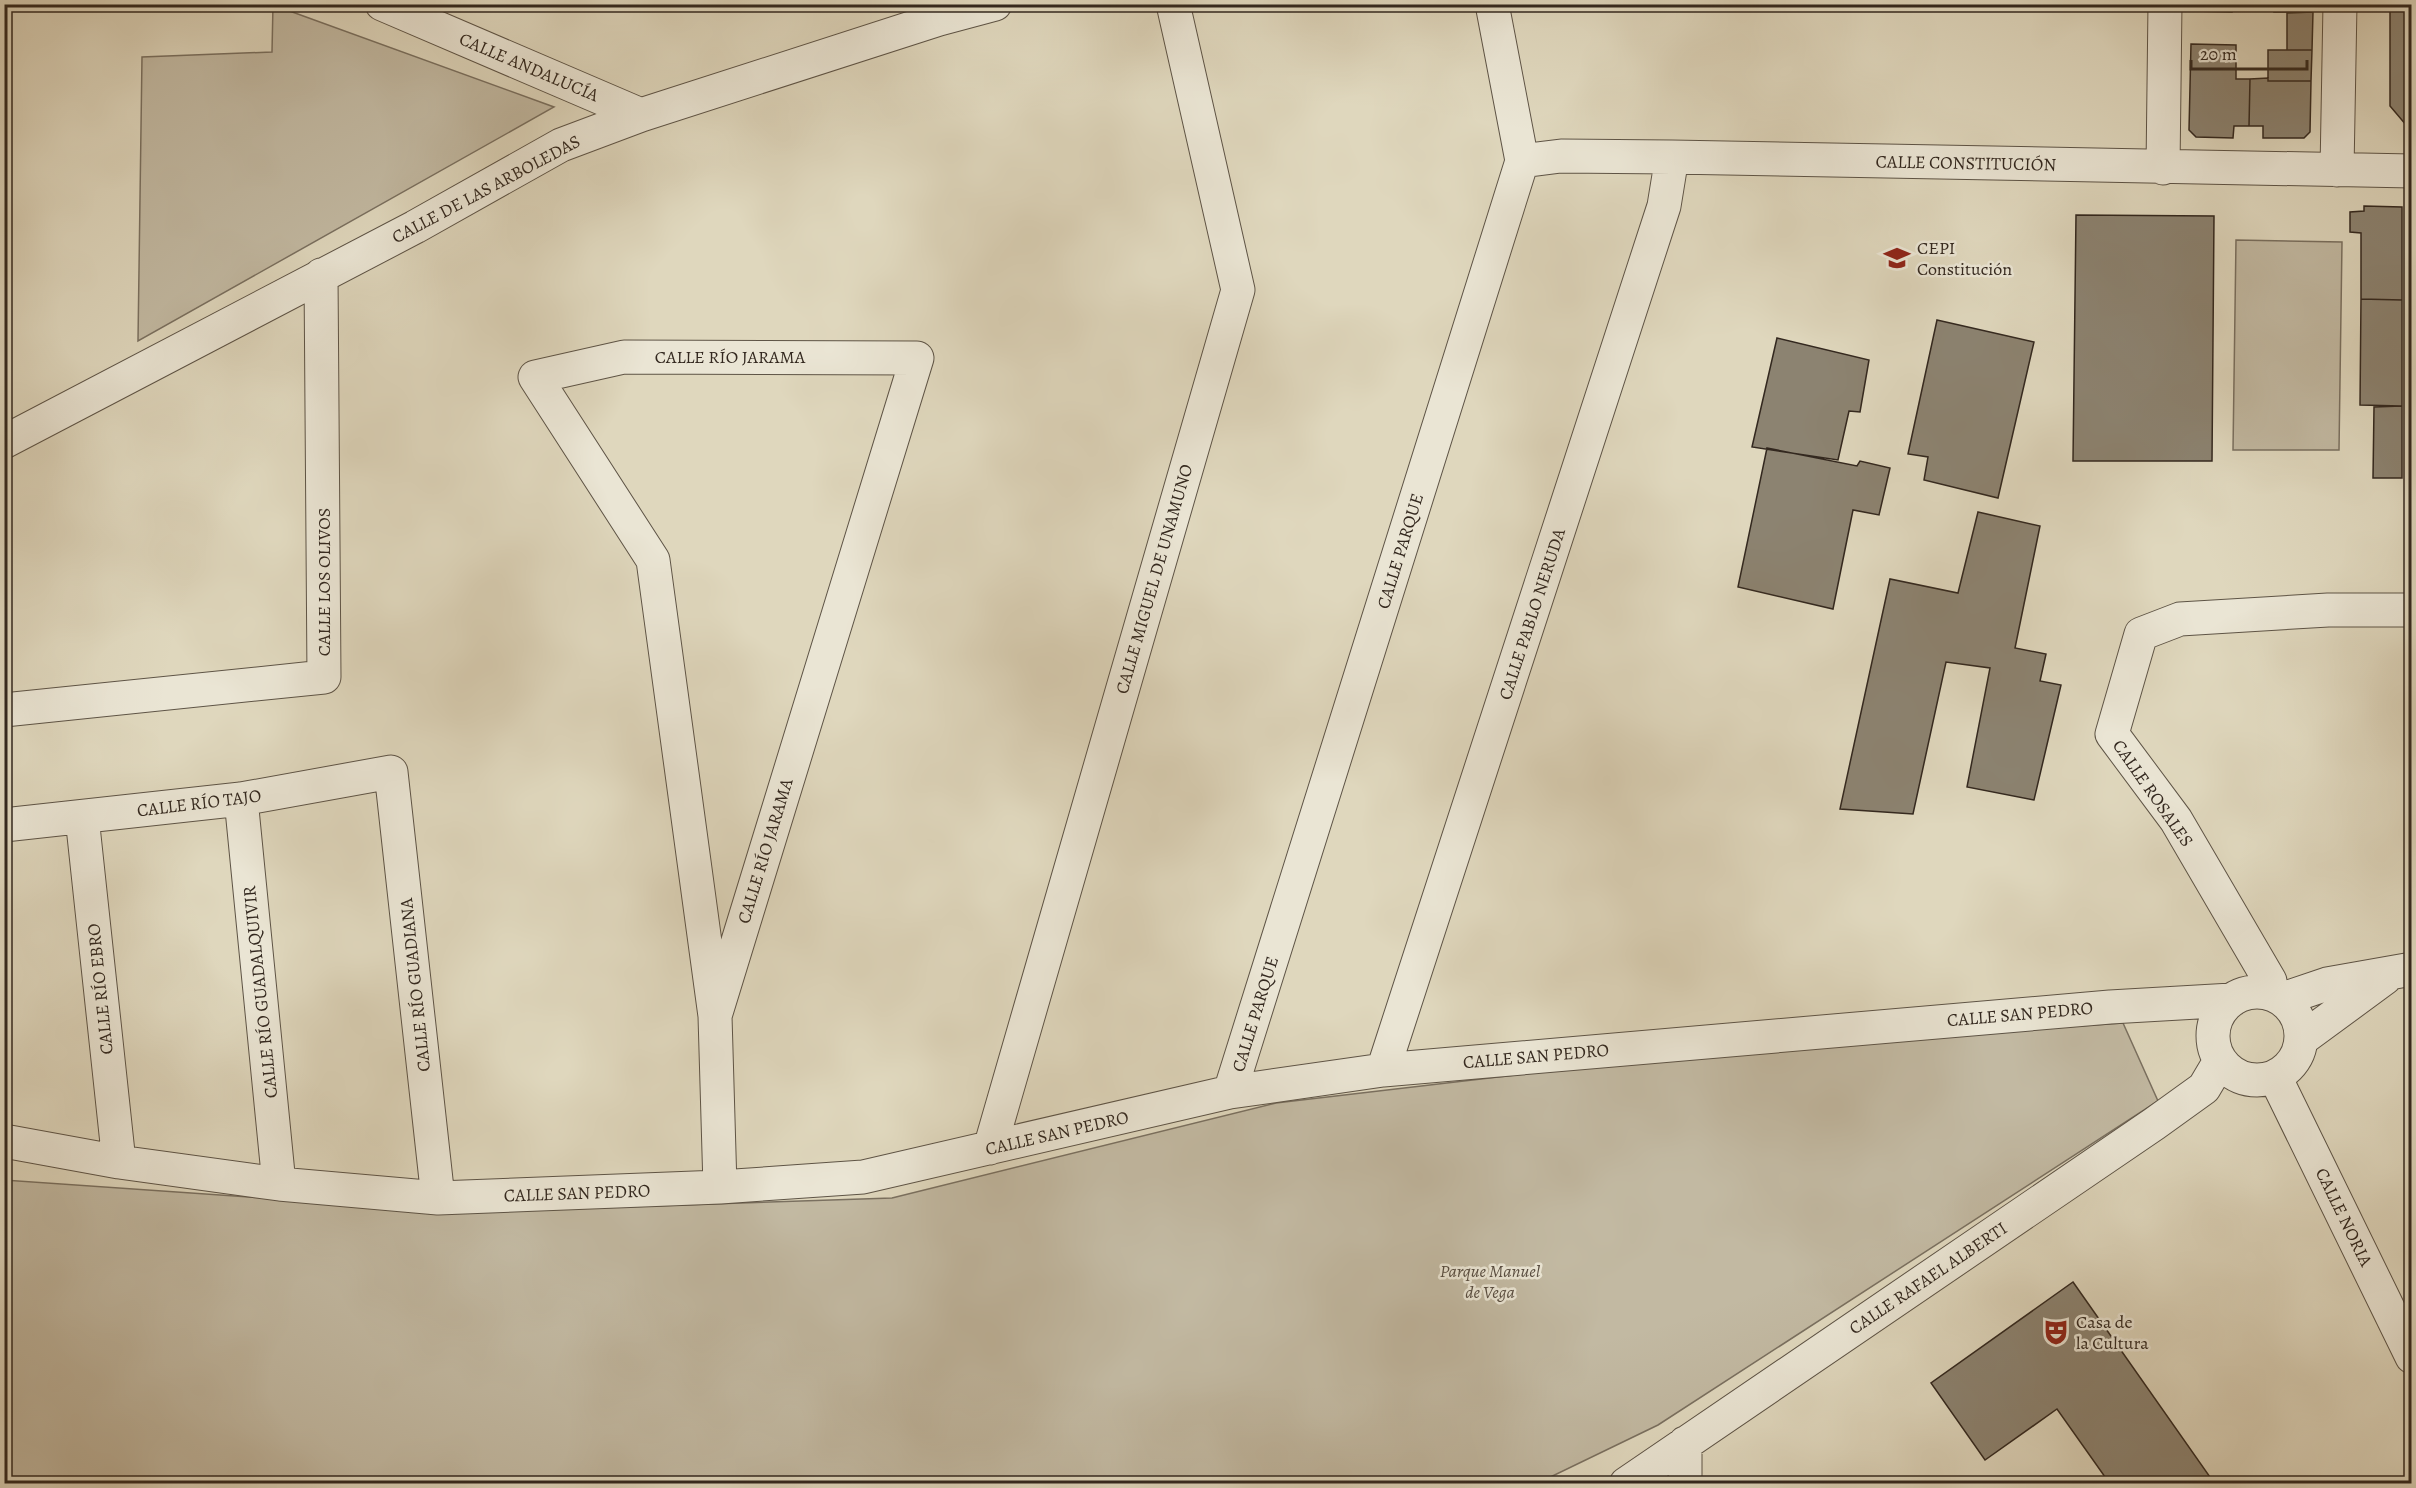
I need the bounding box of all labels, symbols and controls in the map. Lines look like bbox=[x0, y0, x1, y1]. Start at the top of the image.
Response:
street label: CALLE ANDALUCÍA bbox=[456, 27, 603, 107]
scale bar bbox=[2191, 33, 2306, 71]
text: 20 m bbox=[2200, 42, 2237, 66]
street label: CALLE DE LAS ARBOLEDAS bbox=[388, 129, 584, 249]
street label: CALLE CONSTITUCIÓN bbox=[1875, 149, 2057, 177]
place label: CEPI Constitución bbox=[1917, 236, 2012, 281]
school or university icon: CEPI Constitución bbox=[1882, 243, 1912, 273]
street label: CALLE RÍO JARAMA bbox=[655, 345, 806, 369]
street label: CALLE MIGUEL DE UNAMUNO bbox=[1110, 461, 1198, 697]
street label: CALLE PARQUE bbox=[1371, 490, 1429, 612]
street label: CALLE LOS OLIVOS bbox=[312, 508, 336, 656]
street label: CALLE PABLO NERUDA bbox=[1493, 525, 1571, 703]
street label: CALLE ROSALES bbox=[2107, 735, 2199, 851]
street label: CALLE RÍO JARAMA bbox=[732, 775, 799, 926]
street label: CALLE RÍO TAJO bbox=[135, 783, 263, 823]
street label: CALLE RÍO GUADALQUIVIR bbox=[237, 885, 283, 1099]
street label: CALLE RÍO GUADIANA bbox=[394, 897, 436, 1073]
street label: CALLE RÍO EBRO bbox=[81, 922, 119, 1056]
street label: CALLE PARQUE bbox=[1226, 953, 1284, 1075]
street label: CALLE SAN PEDRO bbox=[1946, 996, 2094, 1032]
street label: CALLE SAN PEDRO bbox=[1462, 1038, 1610, 1074]
street label: CALLE SAN PEDRO bbox=[983, 1105, 1131, 1161]
street label: CALLE NORIA bbox=[2310, 1164, 2378, 1271]
street label: CALLE SAN PEDRO bbox=[503, 1178, 651, 1208]
street label: CALLE RAFAEL ALBERTI bbox=[1844, 1216, 2012, 1340]
park label: Parque Manuel de Vega bbox=[1440, 1259, 1541, 1304]
place label: Casa de la Cultura bbox=[2076, 1310, 2149, 1355]
theatre icon: Casa de la Cultura bbox=[2041, 1317, 2071, 1347]

